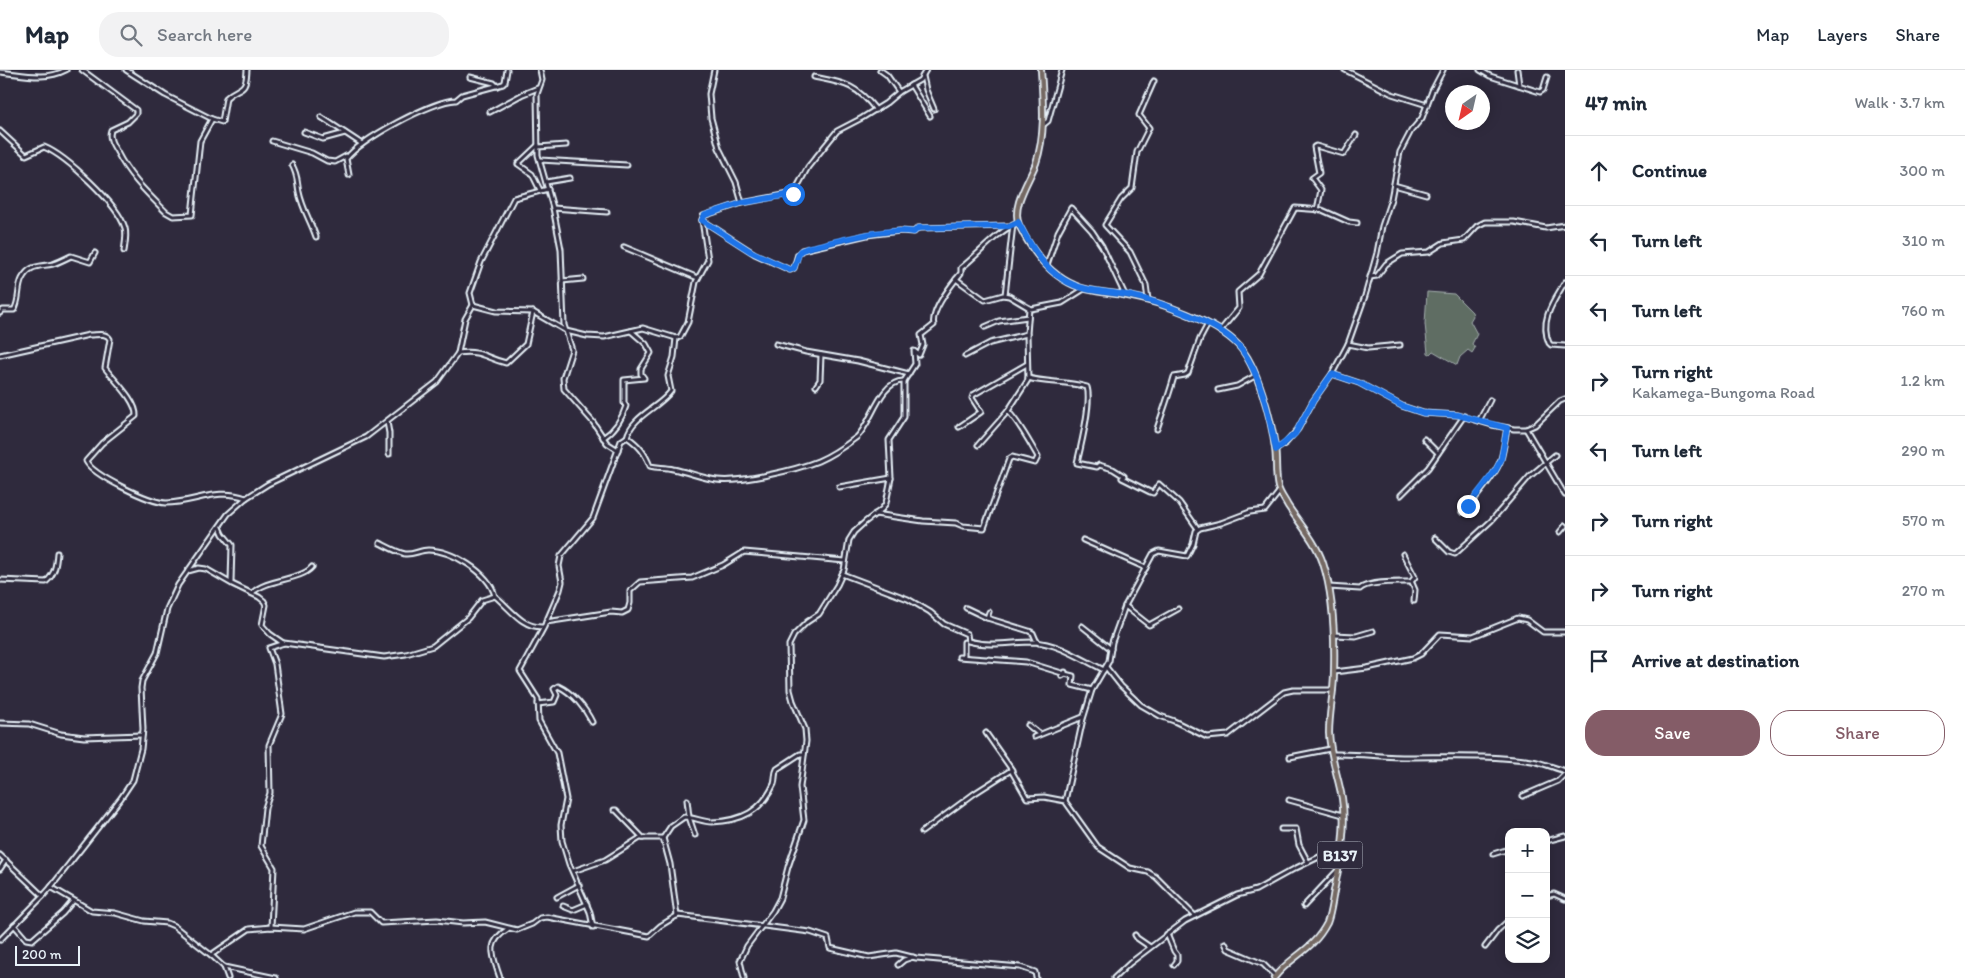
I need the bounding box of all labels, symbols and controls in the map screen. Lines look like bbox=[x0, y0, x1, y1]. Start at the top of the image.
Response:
search box bbox=[99, 12, 449, 57]
text: Map bbox=[25, 20, 69, 49]
icon: search bbox=[117, 21, 145, 49]
text: Search here bbox=[157, 23, 252, 46]
text: Map bbox=[1756, 24, 1789, 46]
text: Layers bbox=[1817, 24, 1867, 46]
text: Share bbox=[1895, 24, 1940, 46]
north arrow bbox=[1445, 85, 1490, 130]
text: 47 min bbox=[1585, 90, 1647, 115]
text: Walk · 3.7 km bbox=[1854, 93, 1945, 112]
icon: ahead bbox=[1585, 157, 1613, 185]
text: Continue bbox=[1632, 159, 1707, 182]
text: 300 m bbox=[1900, 161, 1945, 180]
route start bbox=[782, 183, 805, 206]
icon: left bbox=[1585, 227, 1613, 255]
text: Turn left bbox=[1632, 229, 1702, 252]
text: 310 m bbox=[1902, 231, 1945, 250]
icon: left bbox=[1585, 297, 1613, 325]
text: Turn left bbox=[1632, 299, 1702, 322]
text: 760 m bbox=[1902, 301, 1945, 320]
text: Turn right bbox=[1632, 360, 1713, 383]
icon: right bbox=[1585, 367, 1613, 395]
text: 1.2 km bbox=[1900, 371, 1945, 390]
text: Kakamega-Bungoma Road bbox=[1632, 383, 1815, 402]
icon: left bbox=[1585, 437, 1613, 465]
text: Turn left bbox=[1632, 439, 1702, 462]
text: 290 m bbox=[1901, 441, 1945, 460]
route end bbox=[1457, 495, 1480, 518]
icon: right bbox=[1585, 507, 1613, 535]
text: Turn right bbox=[1632, 509, 1713, 532]
text: 570 m bbox=[1902, 511, 1945, 530]
icon: right bbox=[1585, 577, 1613, 605]
text: Turn right bbox=[1632, 579, 1713, 602]
text: 270 m bbox=[1902, 581, 1945, 600]
icon: arrive bbox=[1585, 647, 1613, 675]
text: Arrive at destination bbox=[1632, 649, 1799, 672]
button: Save bbox=[1585, 710, 1760, 756]
button: Share bbox=[1770, 710, 1945, 756]
map controls bbox=[1505, 828, 1550, 963]
button: + bbox=[1505, 828, 1550, 873]
road number: B137 bbox=[1318, 842, 1362, 868]
button: − bbox=[1505, 873, 1550, 918]
button: layers bbox=[1505, 918, 1550, 963]
scale bar bbox=[15, 943, 80, 966]
text: 200 m bbox=[22, 946, 62, 963]

